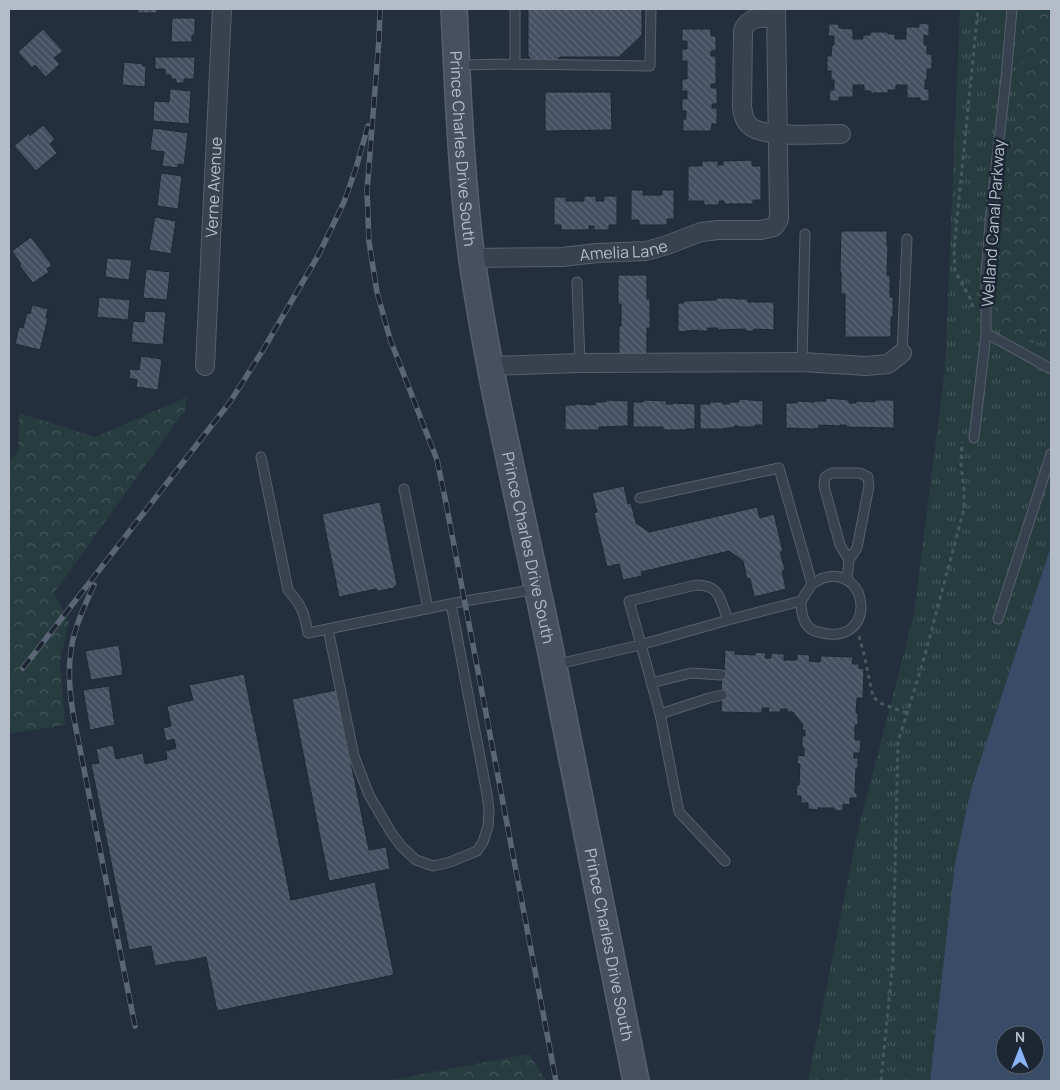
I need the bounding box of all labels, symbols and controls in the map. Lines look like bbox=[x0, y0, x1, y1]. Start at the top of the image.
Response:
street label: Prince Charles Drive South bbox=[445, 50, 481, 248]
street label: Verne Avenue bbox=[200, 136, 227, 238]
street label: Welland Canal Parkway bbox=[976, 138, 1010, 308]
street label: Amelia Lane bbox=[578, 234, 670, 266]
street label: Prince Charles Drive South bbox=[497, 450, 560, 646]
street label: Prince Charles Drive South bbox=[580, 846, 639, 1043]
north arrow bbox=[995, 1025, 1045, 1075]
text: N bbox=[1015, 1027, 1025, 1046]

